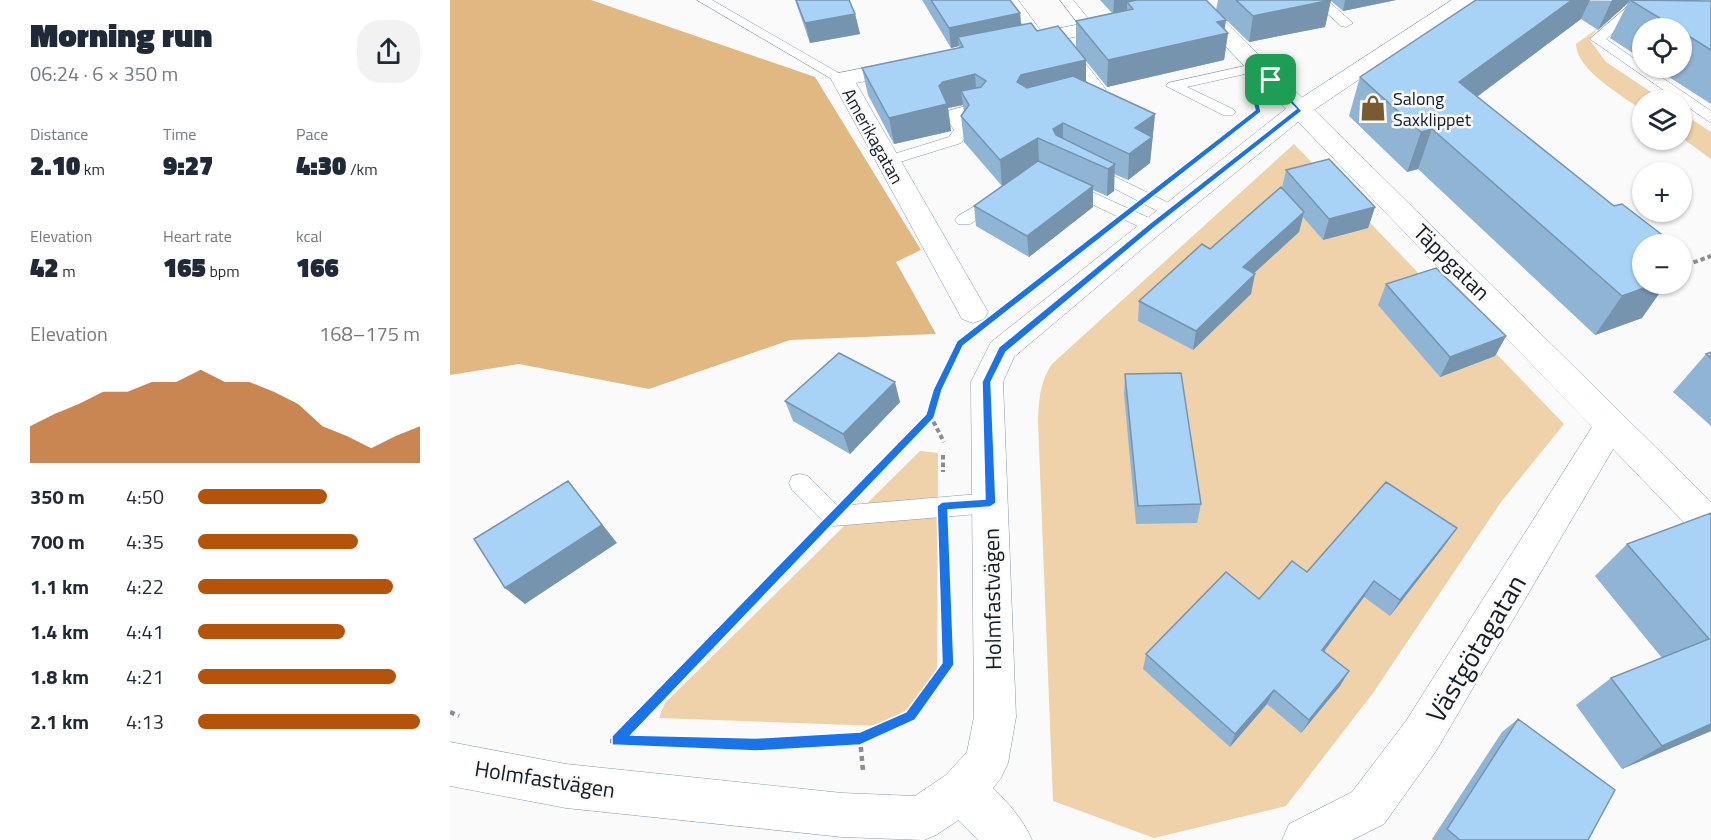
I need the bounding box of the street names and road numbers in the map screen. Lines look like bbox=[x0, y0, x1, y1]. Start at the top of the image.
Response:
street label: Amerikagatan bbox=[836, 83, 910, 189]
street label: Täppgatan bbox=[1406, 216, 1498, 308]
street label: Holmfastvägen bbox=[974, 528, 1010, 670]
street label: Västgötagatan bbox=[1415, 566, 1535, 730]
street label: Holmfastvägen bbox=[472, 751, 618, 807]

